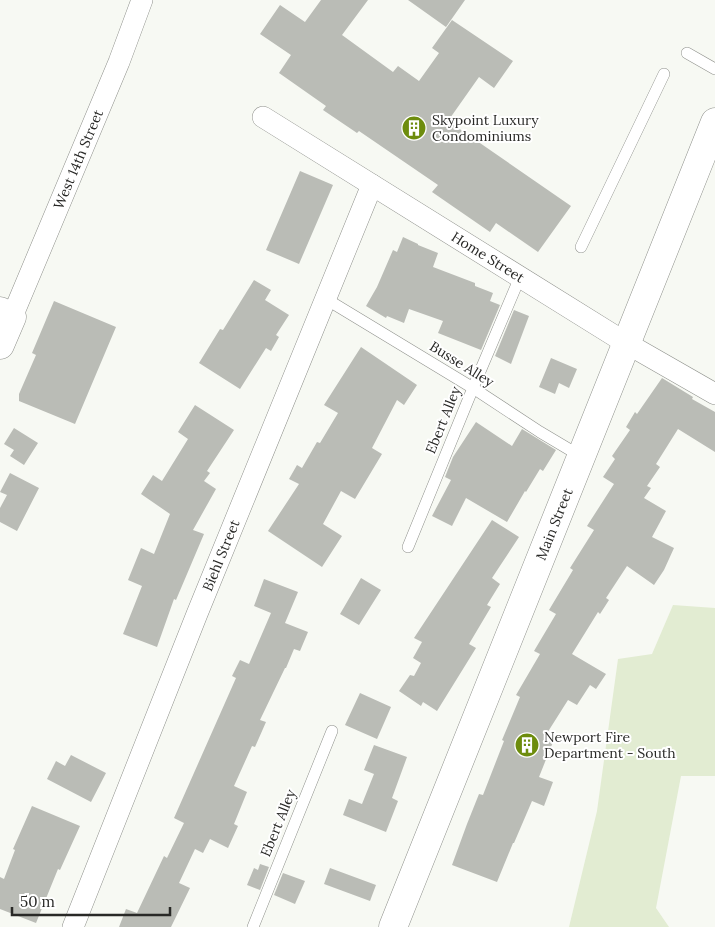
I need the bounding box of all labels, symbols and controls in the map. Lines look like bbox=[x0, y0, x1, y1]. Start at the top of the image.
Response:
street label: West 14th Street bbox=[49, 106, 107, 212]
place label: Skypoint Luxury Condominiums bbox=[432, 111, 539, 145]
building icon: Skypoint Luxury Condominiums bbox=[401, 115, 427, 141]
street label: Home Street bbox=[448, 228, 528, 287]
street label: Busse Alley bbox=[426, 337, 498, 391]
street label: Ebert Alley bbox=[421, 383, 465, 456]
street label: Main Street bbox=[532, 485, 577, 563]
street label: Biehl Street bbox=[198, 516, 244, 594]
place label: Newport Fire Department - South bbox=[544, 728, 676, 762]
building icon: Newport Fire Department - South bbox=[514, 732, 540, 758]
street label: Ebert Alley bbox=[256, 786, 300, 859]
scale bar bbox=[12, 884, 170, 916]
text: 50 m bbox=[20, 892, 55, 911]

